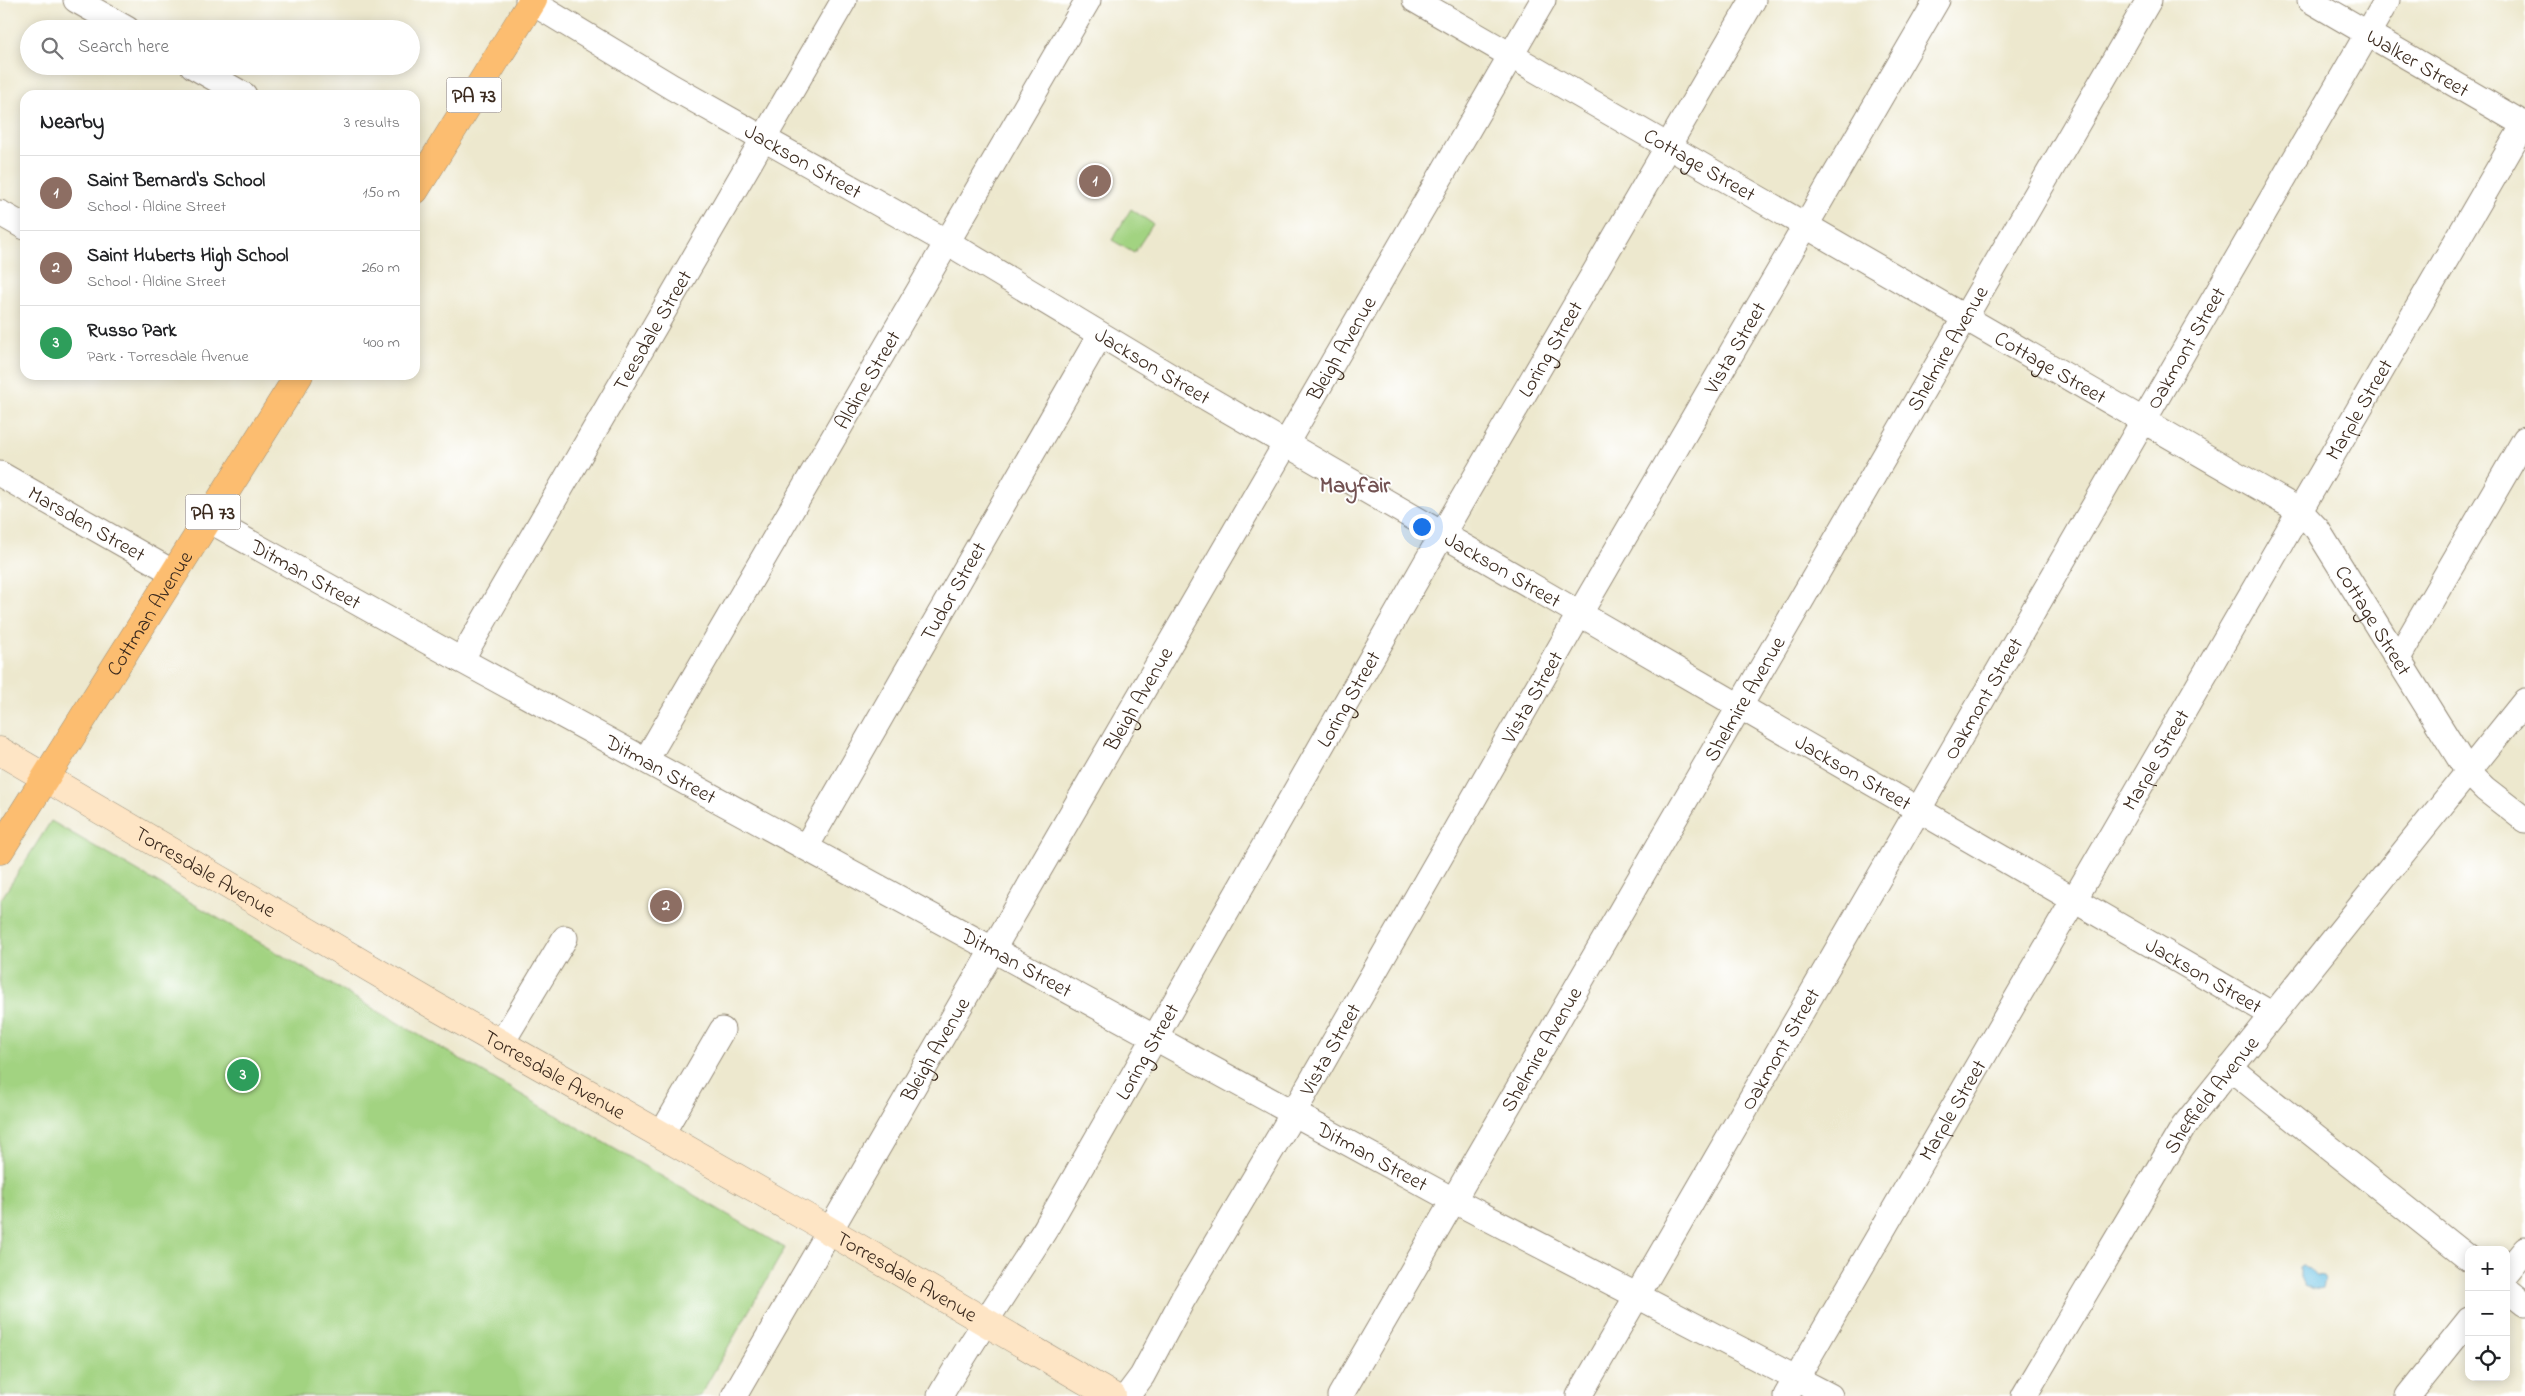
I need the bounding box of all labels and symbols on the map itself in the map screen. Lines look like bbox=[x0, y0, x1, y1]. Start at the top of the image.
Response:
street label: Walker Street bbox=[2360, 23, 2474, 106]
road number: PA 73 bbox=[446, 78, 502, 112]
street label: Jackson Street bbox=[738, 118, 866, 208]
street label: Cottage Street bbox=[1637, 122, 1761, 210]
pin: 1 bbox=[1079, 162, 1111, 200]
street label: Teesdale Street bbox=[607, 265, 701, 398]
street label: Shelmire Avenue bbox=[1901, 280, 1997, 418]
street label: Oakmont Street bbox=[2140, 282, 2235, 416]
street label: Bleigh Avenue bbox=[1300, 291, 1385, 408]
street label: Loring Street bbox=[1512, 296, 1592, 404]
street label: Vista Street bbox=[1697, 297, 1775, 401]
street label: Jackson Street bbox=[1088, 321, 1215, 414]
street label: Cottage Street bbox=[1988, 325, 2111, 413]
street label: Aldine Street bbox=[828, 326, 910, 436]
street label: Marple Street bbox=[2319, 354, 2402, 466]
district label: Mayfair bbox=[1320, 471, 1391, 504]
street label: Marsden Street bbox=[22, 480, 150, 571]
road number: PA 73 bbox=[186, 494, 240, 530]
your location bbox=[1409, 514, 1435, 540]
street label: Jackson Street bbox=[1438, 525, 1566, 617]
street label: Ditman Street bbox=[243, 532, 366, 619]
street label: Tudor Street bbox=[914, 537, 995, 647]
street label: Cottman Avenue bbox=[100, 545, 202, 682]
street label: Cottage Street bbox=[2326, 560, 2418, 682]
street label: Shelmire Avenue bbox=[1698, 631, 1794, 768]
street label: Oakmont Street bbox=[1937, 633, 2032, 766]
street label: Bleigh Avenue bbox=[1097, 641, 1182, 758]
street label: Loring Street bbox=[1310, 646, 1390, 754]
street label: Vista Street bbox=[1495, 646, 1572, 751]
street label: Marple Street bbox=[2116, 704, 2198, 817]
street label: Ditman Street bbox=[598, 728, 721, 813]
street label: Jackson Street bbox=[1788, 728, 1916, 819]
street label: Torresdale Avenue bbox=[128, 820, 281, 927]
pin: 2 bbox=[650, 887, 682, 925]
street label: Ditman Street bbox=[954, 921, 1077, 1007]
street label: Jackson Street bbox=[2139, 931, 2267, 1022]
street label: Shelmire Avenue bbox=[1495, 981, 1591, 1118]
street label: Oakmont Street bbox=[1734, 983, 1829, 1117]
street label: Bleigh Avenue bbox=[894, 992, 979, 1109]
street label: Loring Street bbox=[1109, 999, 1188, 1106]
street label: Vista Street bbox=[1293, 999, 1370, 1103]
street label: Torresdale Avenue bbox=[477, 1023, 631, 1129]
street label: Sheffield Avenue bbox=[2158, 1030, 2268, 1160]
street label: Marple Street bbox=[1913, 1055, 1995, 1167]
pin: 3 bbox=[227, 1056, 259, 1094]
street label: Ditman Street bbox=[1310, 1115, 1432, 1200]
street label: Torresdale Avenue bbox=[830, 1225, 983, 1331]

